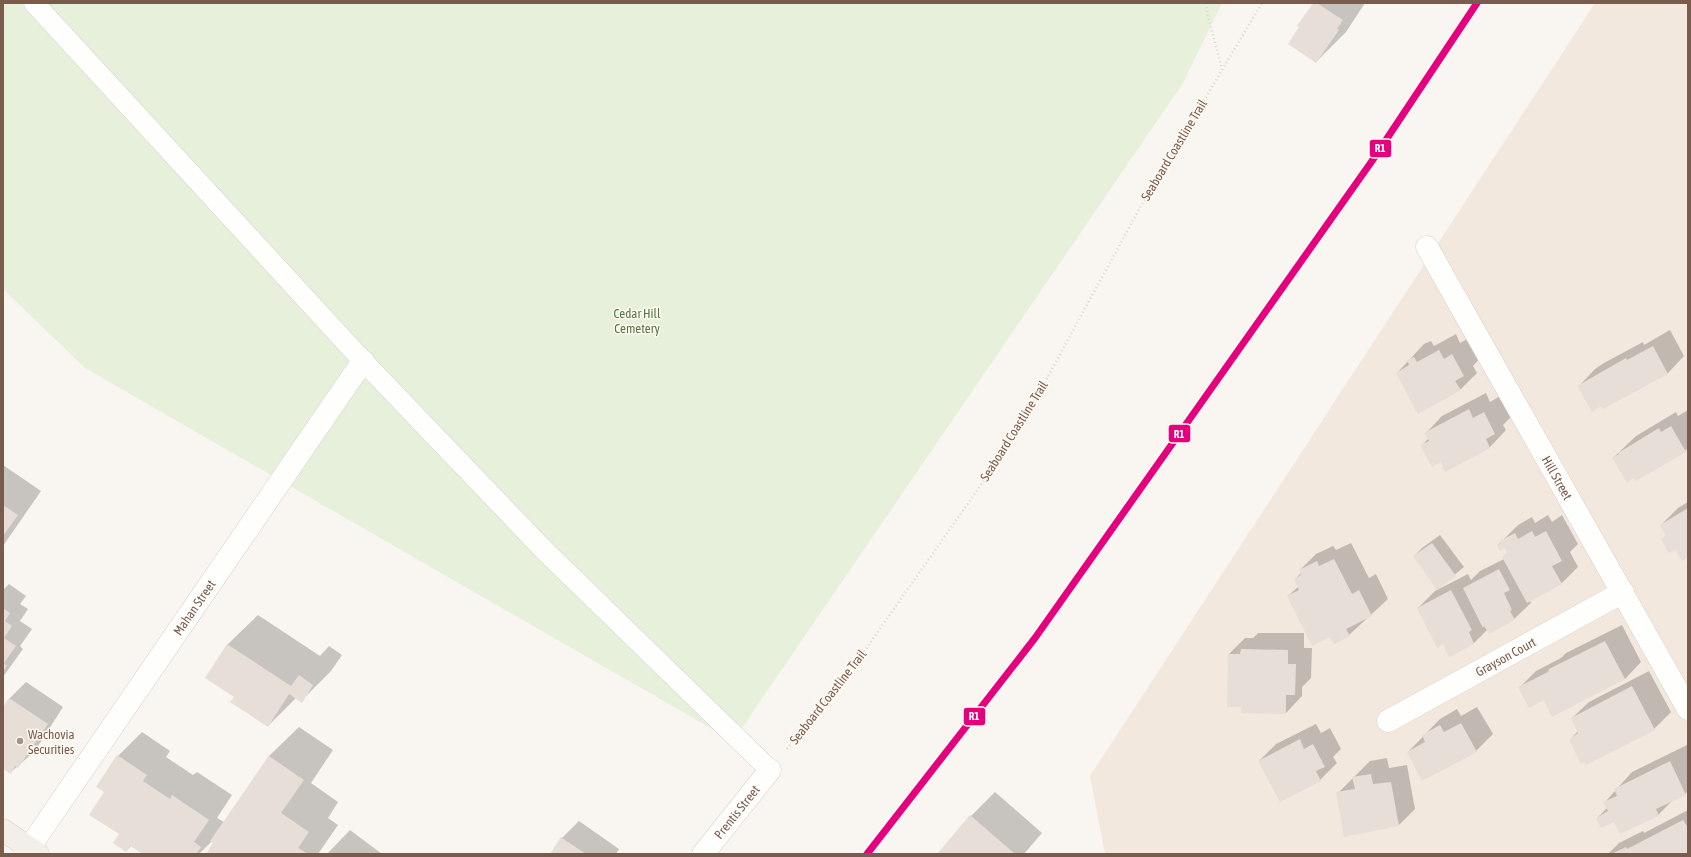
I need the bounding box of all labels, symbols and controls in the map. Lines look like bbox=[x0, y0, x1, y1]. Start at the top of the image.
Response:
street label: Seaboard Coastline Trail bbox=[1138, 96, 1210, 203]
line badge: R1 bbox=[1369, 139, 1392, 158]
text: R1 bbox=[1375, 142, 1385, 154]
park label: Cedar Hill Cemetery bbox=[614, 306, 661, 336]
street label: Seaboard Coastline Trail bbox=[977, 378, 1051, 484]
line badge: R1 bbox=[1168, 424, 1191, 443]
text: R1 bbox=[1174, 428, 1184, 440]
street label: Hill Street bbox=[1539, 453, 1576, 502]
street label: Mahan Street bbox=[170, 577, 218, 638]
street label: Grayson Court bbox=[1473, 634, 1538, 679]
street label: Seaboard Coastline Trail bbox=[787, 647, 870, 747]
line badge: R1 bbox=[963, 707, 986, 726]
text: R1 bbox=[969, 710, 979, 722]
place label: Wachovia Securities bbox=[28, 727, 75, 757]
marker: Wachovia Securities bbox=[15, 736, 25, 746]
street label: Prentis Street bbox=[711, 782, 763, 842]

